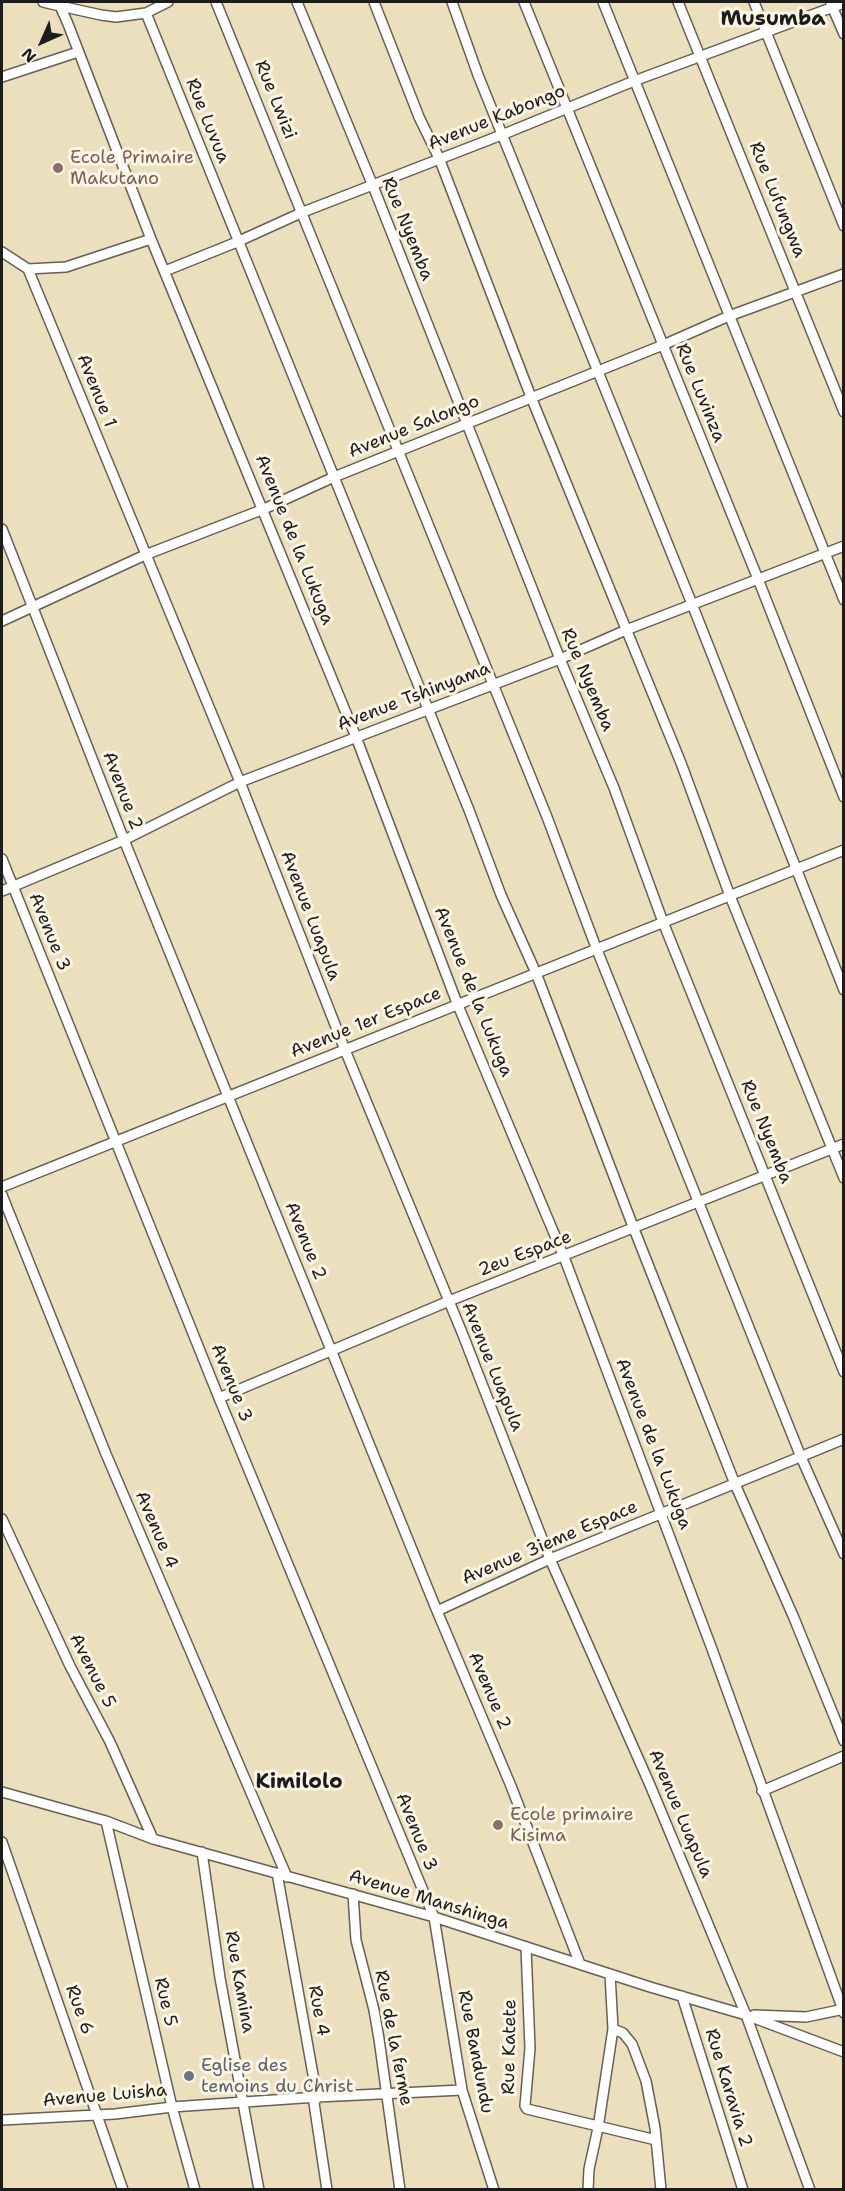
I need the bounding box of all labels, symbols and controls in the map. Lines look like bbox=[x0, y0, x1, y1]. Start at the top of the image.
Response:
district label: Musumba bbox=[720, 7, 826, 33]
north arrow bbox=[12, 12, 72, 72]
text: N bbox=[17, 43, 41, 67]
street label: Rue Lwizi bbox=[249, 57, 301, 143]
street label: Rue Luvua bbox=[180, 76, 234, 166]
street label: Avenue Kabongo bbox=[425, 81, 569, 155]
street label: Rue Lufungwa bbox=[744, 139, 810, 261]
place label: Ecole Primaire Makutano bbox=[70, 147, 194, 190]
marker: Ecole Primaire Makutano bbox=[51, 161, 65, 175]
street label: Rue Nyemba bbox=[376, 174, 438, 284]
street label: Rue Luvinza bbox=[670, 340, 730, 446]
street label: Avenue 1 bbox=[72, 351, 120, 431]
street label: Avenue Salongo bbox=[345, 391, 483, 463]
street label: Avenue de la Lukuga bbox=[250, 452, 338, 628]
street label: Rue Nyemba bbox=[556, 625, 618, 735]
street label: Avenue Tshinyama bbox=[335, 658, 493, 736]
street label: Avenue 2 bbox=[97, 749, 147, 833]
street label: Avenue Luapula bbox=[275, 848, 345, 984]
street label: Avenue 3 bbox=[24, 890, 74, 974]
street label: Avenue de la Lukuga bbox=[429, 904, 517, 1080]
street label: Avenue 1er Espace bbox=[287, 983, 445, 1063]
street label: Rue Nyemba bbox=[735, 1077, 797, 1187]
street label: Avenue 2 bbox=[280, 1199, 330, 1283]
street label: 2eu Espace bbox=[475, 1226, 575, 1282]
street label: Avenue Luapula bbox=[456, 1299, 528, 1435]
street label: Avenue 3 bbox=[206, 1341, 256, 1425]
street label: Avenue de la Lukuga bbox=[610, 1355, 696, 1533]
street label: Avenue 4 bbox=[130, 1488, 182, 1572]
street label: Avenue 3ieme Espace bbox=[459, 1496, 641, 1590]
street label: Avenue 5 bbox=[64, 1630, 120, 1712]
street label: Avenue 2 bbox=[463, 1649, 515, 1733]
street label: Avenue Luapula bbox=[643, 1747, 717, 1881]
district label: Kimilolo bbox=[255, 1770, 343, 1796]
street label: Avenue 3 bbox=[391, 1790, 441, 1874]
place label: Ecole primaire Kisima bbox=[510, 1804, 634, 1846]
marker: Ecole primaire Kisima bbox=[491, 1818, 505, 1832]
street label: Avenue Manshinga bbox=[346, 1865, 512, 1935]
street label: Rue Kamina bbox=[219, 1929, 259, 2035]
street label: Rue de la ferme bbox=[369, 1968, 417, 2108]
street label: Rue 5 bbox=[149, 1975, 181, 2029]
street label: Rue 6 bbox=[60, 1982, 98, 2038]
street label: Rue 4 bbox=[303, 1984, 333, 2038]
street label: Rue Bandundu bbox=[452, 1989, 498, 2115]
street label: Rue Katete bbox=[498, 1999, 522, 2095]
street label: Rue Karavia 2 bbox=[700, 2026, 756, 2150]
place label: Eglise des temoins du Christ bbox=[201, 2055, 354, 2098]
marker: Eglise des temoins du Christ bbox=[182, 2069, 196, 2083]
street label: Avenue Luisha bbox=[42, 2080, 168, 2112]

